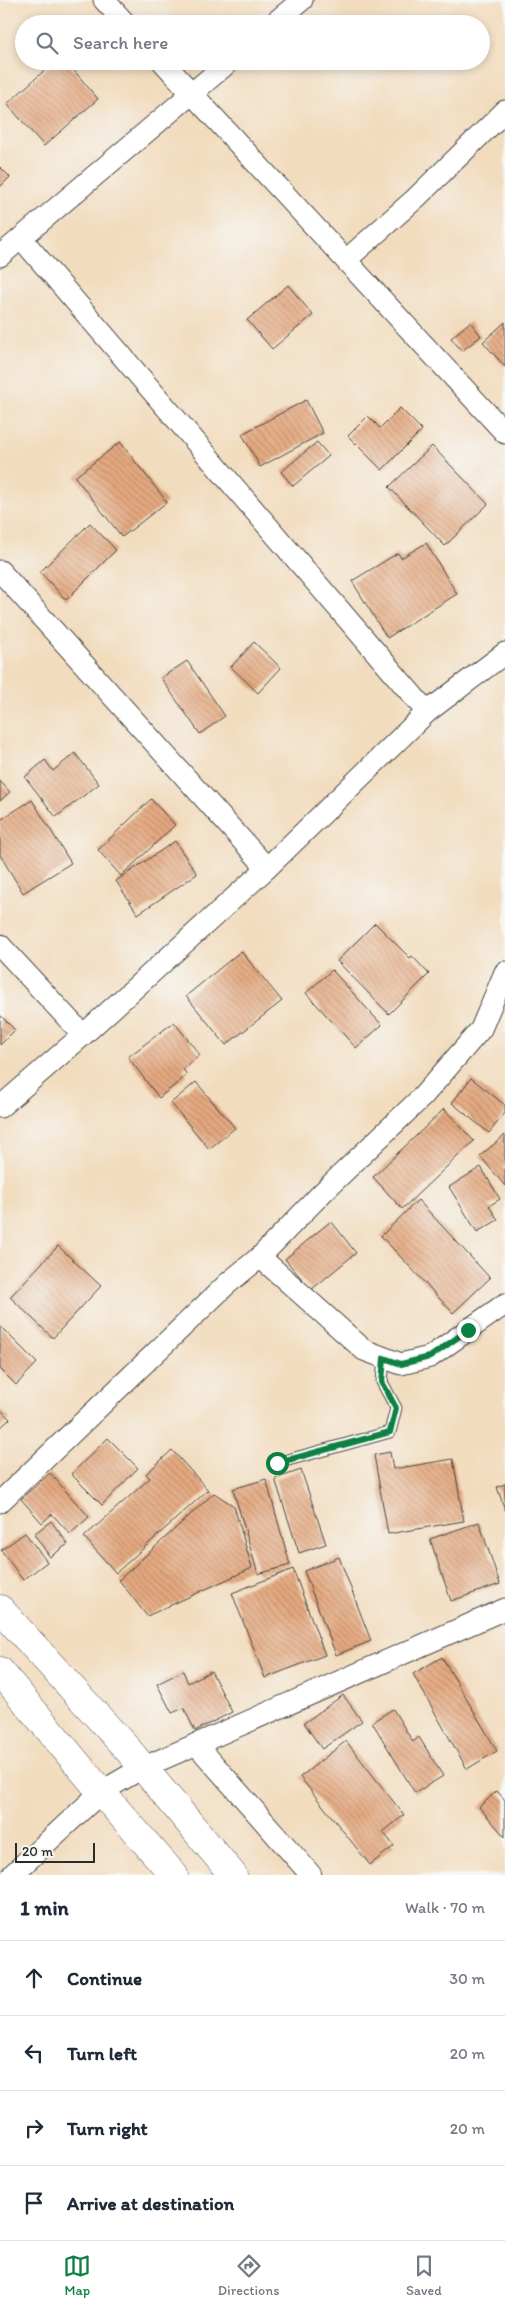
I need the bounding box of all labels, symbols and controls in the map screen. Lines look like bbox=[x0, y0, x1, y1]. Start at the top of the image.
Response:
search box bbox=[15, 15, 490, 70]
icon: search bbox=[33, 29, 61, 57]
text: Search here bbox=[73, 31, 168, 54]
route end bbox=[457, 1319, 480, 1342]
route start bbox=[266, 1452, 289, 1475]
scale bar bbox=[15, 1840, 95, 1863]
text: 20 m bbox=[22, 1843, 53, 1860]
text: 1 min bbox=[20, 1895, 69, 1920]
text: Walk · 70 m bbox=[405, 1898, 485, 1917]
icon: ahead bbox=[20, 1964, 48, 1992]
text: Continue bbox=[67, 1967, 142, 1990]
text: 30 m bbox=[449, 1969, 485, 1988]
icon: left bbox=[20, 2039, 48, 2067]
text: Turn left bbox=[67, 2042, 137, 2065]
text: 20 m bbox=[450, 2044, 485, 2063]
icon: right bbox=[20, 2114, 48, 2142]
text: Turn right bbox=[67, 2117, 148, 2140]
text: 20 m bbox=[450, 2119, 485, 2138]
icon: arrive bbox=[20, 2189, 48, 2217]
text: Arrive at destination bbox=[67, 2192, 234, 2215]
tab: Map bbox=[63, 2252, 91, 2299]
tab: Directions bbox=[218, 2252, 279, 2299]
tab: Saved bbox=[406, 2252, 442, 2299]

